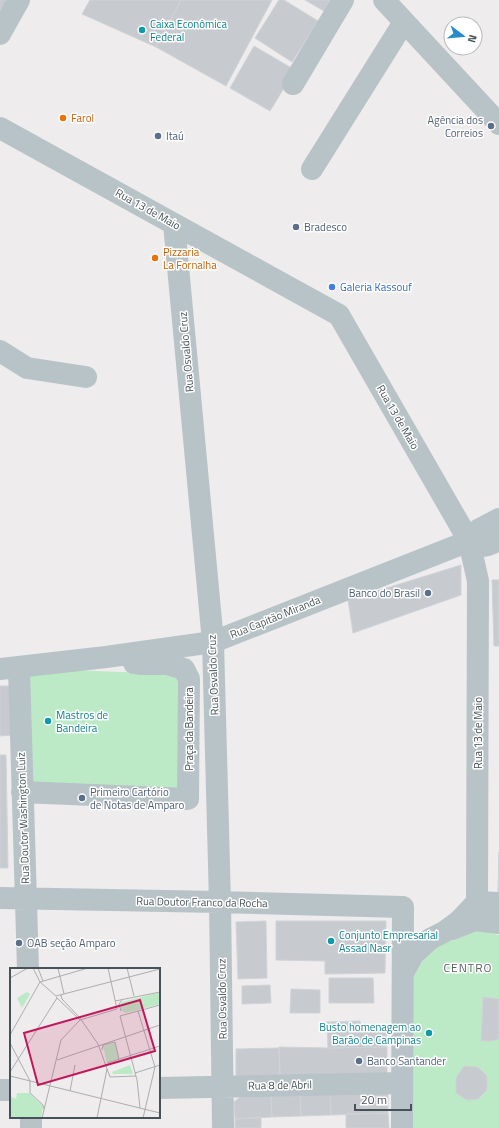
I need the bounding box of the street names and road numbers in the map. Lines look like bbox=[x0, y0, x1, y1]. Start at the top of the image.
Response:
street label: Rua 13 de Maio bbox=[113, 185, 184, 234]
street label: Rua Osvaldo Cruz bbox=[175, 311, 197, 393]
street label: Rua 13 de Maio bbox=[373, 382, 423, 452]
street label: Rua Capitão Miranda bbox=[227, 591, 323, 642]
street label: Rua Osvaldo Cruz bbox=[204, 634, 222, 716]
street label: Praça da Bandeira bbox=[181, 687, 197, 771]
street label: Rua 13 de Maio bbox=[470, 697, 486, 769]
street label: Rua Doutor Washington Luiz bbox=[13, 752, 33, 884]
street label: Rua Doutor Franco da Rocha bbox=[136, 893, 268, 911]
street label: Rua Osvaldo Cruz bbox=[213, 959, 231, 1039]
street label: Rua 8 de Abril bbox=[248, 1076, 312, 1094]

